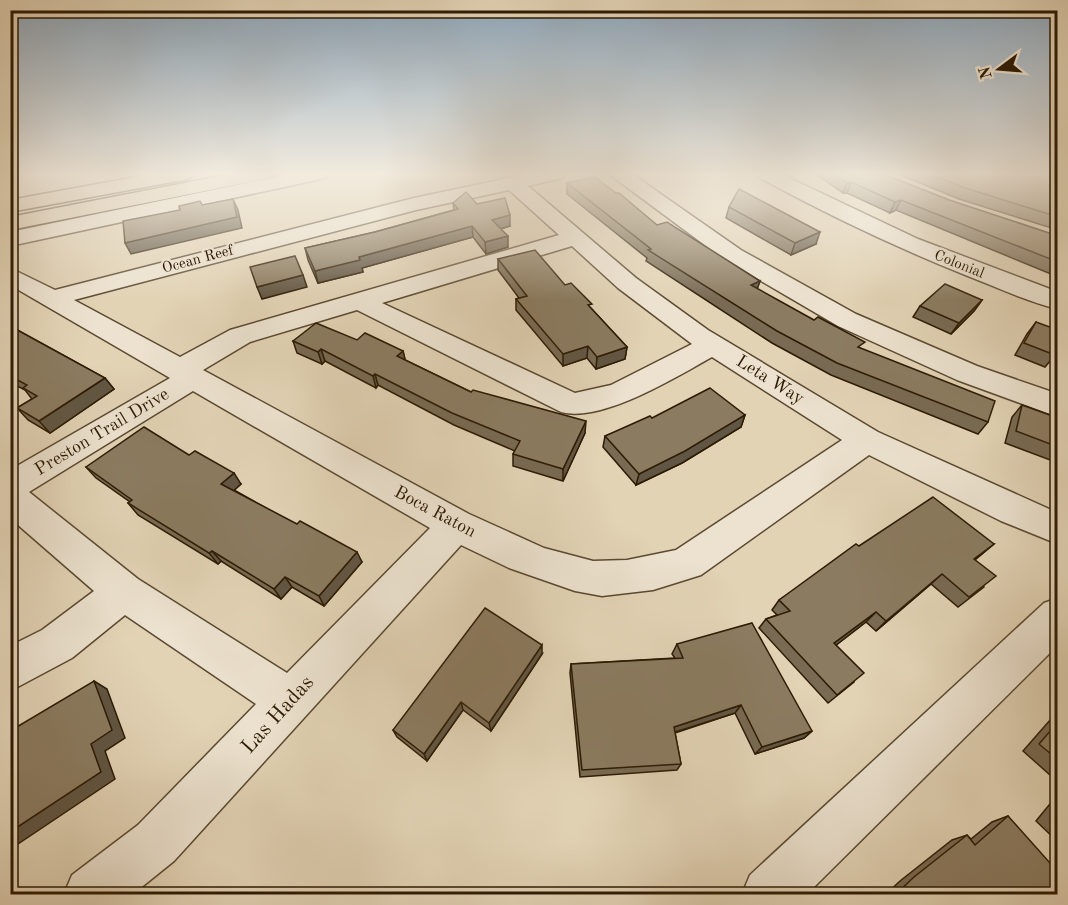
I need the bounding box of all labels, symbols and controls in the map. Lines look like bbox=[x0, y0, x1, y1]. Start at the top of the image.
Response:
north arrow bbox=[969, 39, 1029, 99]
text: N bbox=[977, 64, 996, 81]
street label: Ocean Reef bbox=[161, 243, 236, 277]
street label: Colonial bbox=[932, 248, 986, 282]
street label: Leta Way bbox=[733, 352, 808, 408]
street label: Preston Trail Drive bbox=[32, 385, 172, 479]
street label: Boca Raton bbox=[391, 483, 479, 541]
street label: Las Hadas bbox=[238, 672, 318, 758]

